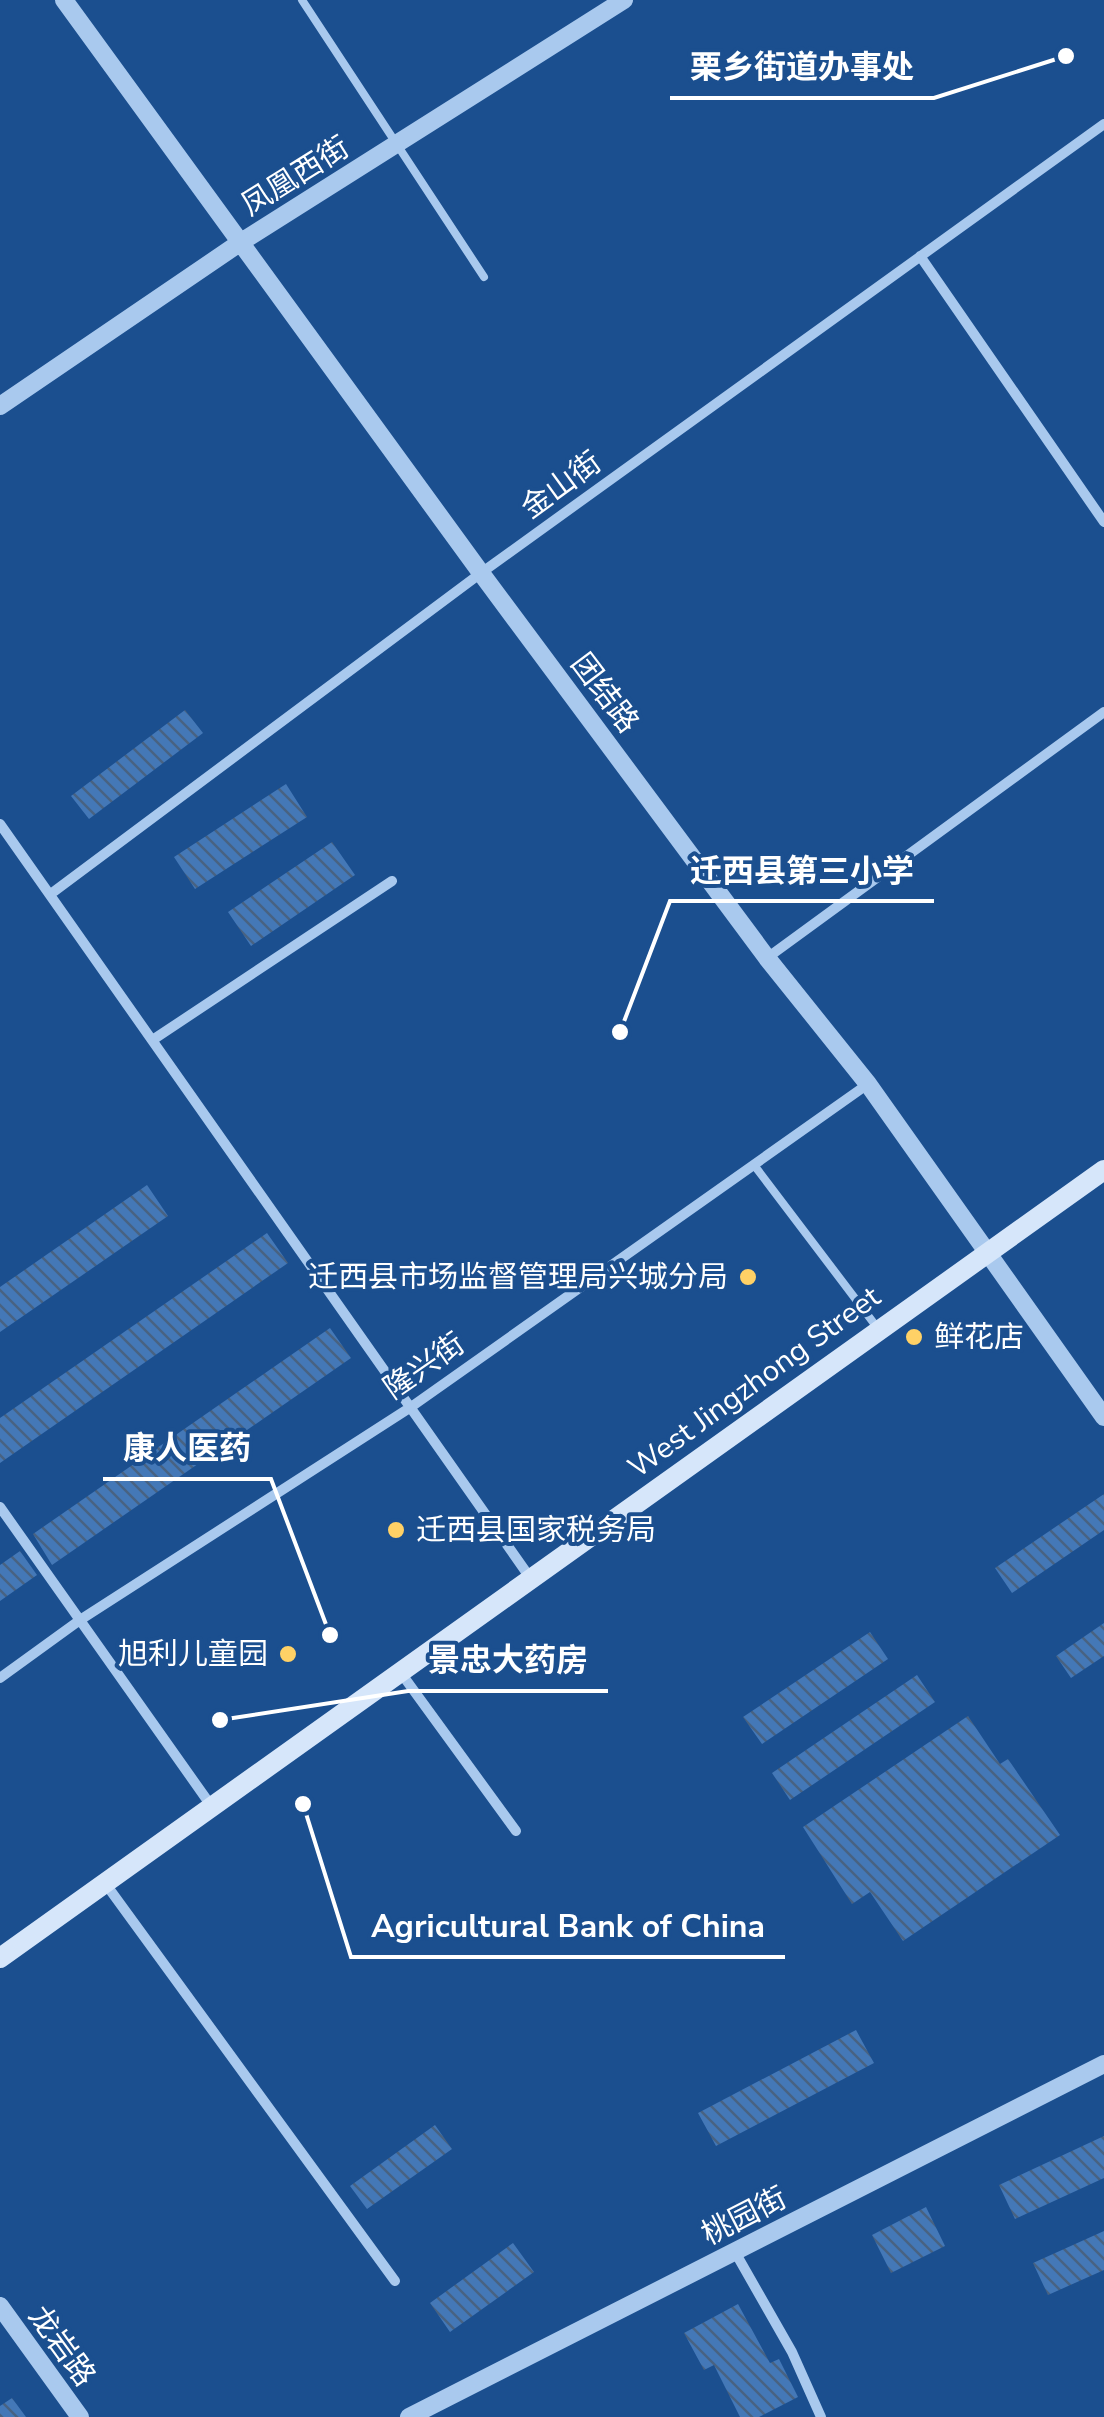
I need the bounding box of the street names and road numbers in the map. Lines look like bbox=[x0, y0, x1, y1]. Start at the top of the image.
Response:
street label: 凤凰西街 bbox=[234, 127, 357, 226]
street label: 金山街 bbox=[513, 442, 610, 528]
street label: 团结路 bbox=[561, 645, 648, 742]
street label: West Jingzhong Street bbox=[620, 1277, 889, 1488]
street label: 隆兴街 bbox=[376, 1324, 473, 1409]
street label: 桃园街 bbox=[695, 2178, 794, 2255]
street label: 龙岩路 bbox=[19, 2298, 105, 2395]

